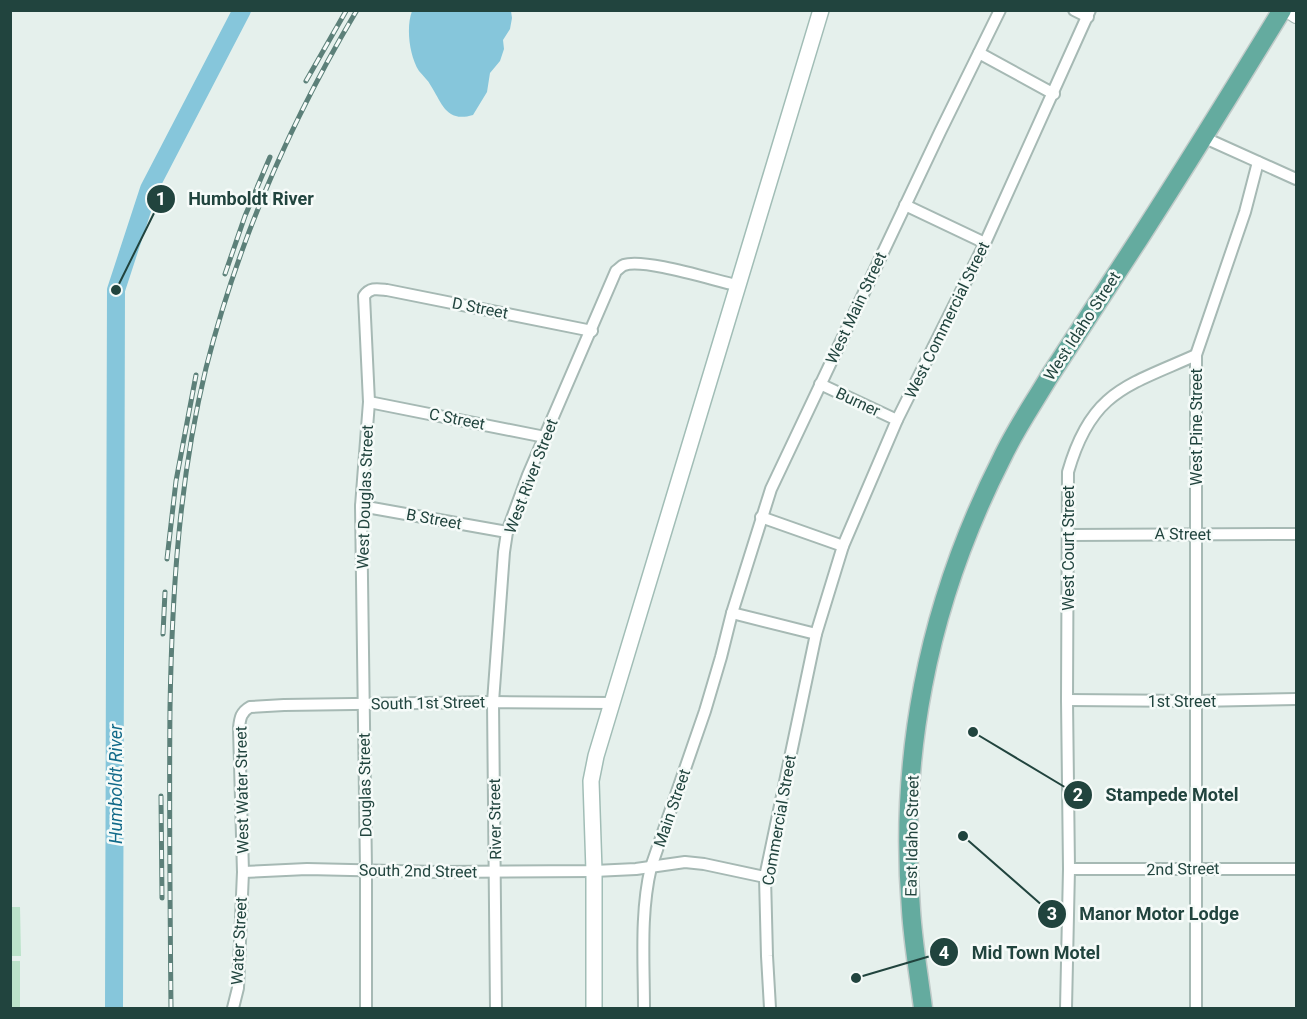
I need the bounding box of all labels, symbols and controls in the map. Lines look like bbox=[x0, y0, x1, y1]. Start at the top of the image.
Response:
callout: Humboldt River bbox=[146, 181, 326, 217]
text: 1 bbox=[156, 188, 166, 209]
text: Humboldt River bbox=[188, 188, 314, 209]
street label: West Commercial Street bbox=[901, 238, 993, 402]
street label: West Main Street bbox=[822, 249, 890, 367]
street label: West Idaho Street bbox=[1040, 268, 1124, 384]
street label: D Street bbox=[450, 293, 510, 323]
street label: West Pine Street bbox=[1187, 368, 1206, 486]
street label: Burner bbox=[833, 383, 884, 421]
street label: C Street bbox=[427, 404, 487, 434]
street label: West River Street bbox=[500, 416, 562, 536]
street label: West Douglas Street bbox=[353, 425, 377, 569]
street label: West Court Street bbox=[1059, 485, 1078, 611]
street label: B Street bbox=[405, 505, 463, 533]
street label: A Street bbox=[1155, 524, 1211, 544]
street label: 1st Street bbox=[1148, 692, 1216, 711]
street label: South 1st Street bbox=[371, 693, 485, 713]
water label: Humboldt River bbox=[105, 723, 126, 844]
street label: West Water Street bbox=[231, 726, 253, 854]
street label: Douglas Street bbox=[355, 733, 375, 837]
street label: Commercial Street bbox=[758, 753, 800, 887]
street label: Main Street bbox=[650, 766, 694, 850]
street label: East Idaho Street bbox=[901, 775, 923, 897]
callout: Stampede Motel bbox=[1063, 777, 1250, 813]
street label: River Street bbox=[485, 778, 505, 860]
text: 2 bbox=[1073, 784, 1083, 805]
text: Stampede Motel bbox=[1105, 784, 1239, 805]
street label: 2nd Street bbox=[1146, 859, 1220, 879]
street label: South 2nd Street bbox=[359, 860, 477, 882]
callout: Manor Motor Lodge bbox=[1037, 896, 1250, 932]
street label: Water Street bbox=[227, 897, 251, 985]
text: 3 bbox=[1047, 903, 1057, 924]
text: Manor Motor Lodge bbox=[1079, 903, 1239, 924]
callout: Mid Town Motel bbox=[929, 934, 1112, 970]
text: 4 bbox=[939, 942, 949, 963]
text: Mid Town Motel bbox=[972, 942, 1100, 963]

